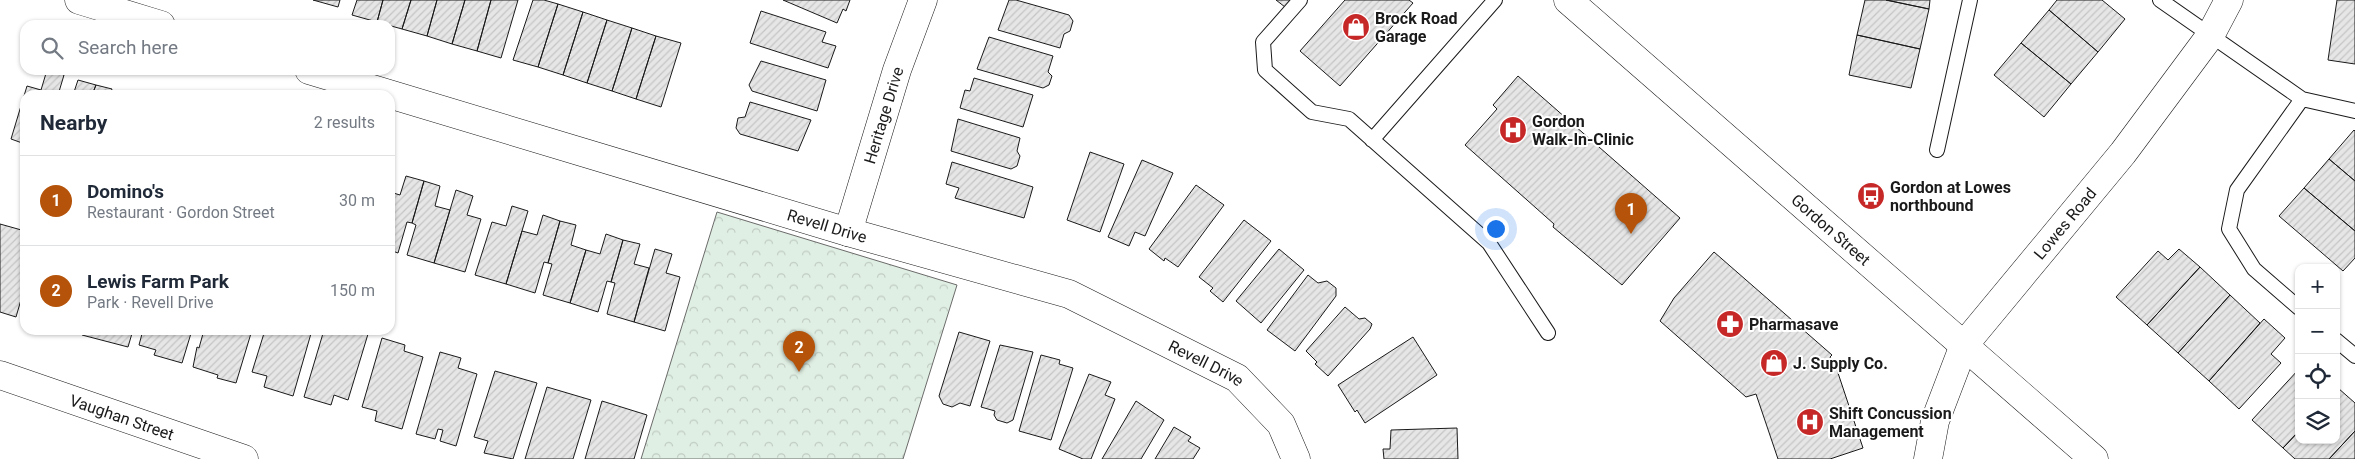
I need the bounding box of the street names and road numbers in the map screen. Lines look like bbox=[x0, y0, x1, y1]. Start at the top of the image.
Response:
street label: Heritage Drive bbox=[860, 64, 907, 166]
street label: Lowes Road bbox=[2030, 184, 2100, 263]
street label: Gordon Street bbox=[1788, 190, 1874, 269]
street label: Revell Drive bbox=[785, 205, 869, 246]
street label: Revell Drive bbox=[1165, 336, 1249, 390]
street label: Vaughan Street bbox=[67, 390, 177, 444]

